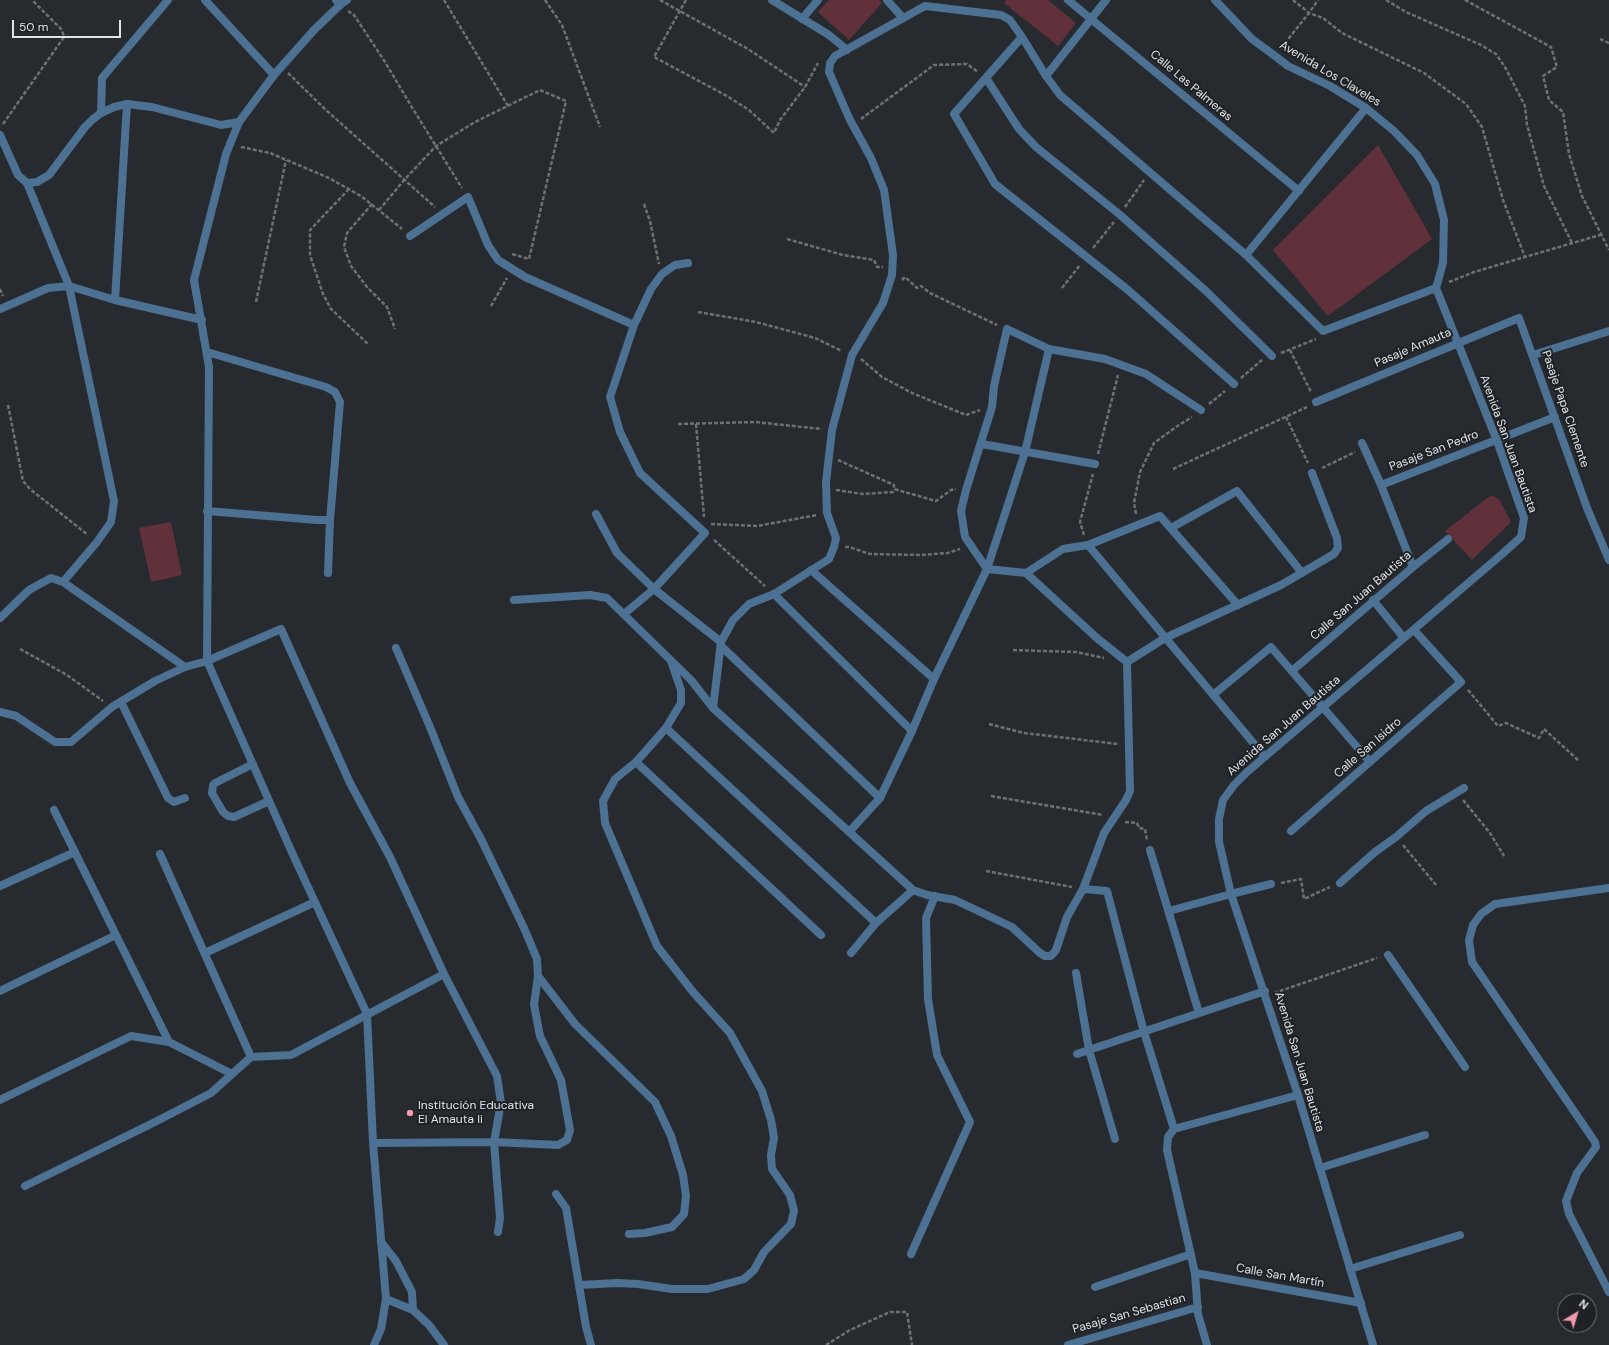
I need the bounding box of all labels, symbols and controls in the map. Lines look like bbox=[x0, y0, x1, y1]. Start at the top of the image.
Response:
scale bar bbox=[14, 12, 123, 38]
text: 50 m bbox=[19, 19, 48, 35]
street label: Avenida Los Claveles bbox=[1277, 38, 1383, 110]
street label: Calle Las Palmeras bbox=[1147, 47, 1235, 125]
street label: Pasaje Amauta bbox=[1372, 325, 1454, 371]
street label: Pasaje Papa Clemente bbox=[1538, 349, 1592, 469]
street label: Avenida San Juan Bautista bbox=[1476, 373, 1540, 515]
street label: Pasaje San Pedro bbox=[1387, 427, 1481, 475]
street label: Calle San Juan Bautista bbox=[1308, 548, 1414, 644]
street label: Avenida San Juan Bautista bbox=[1224, 673, 1344, 779]
street label: Calle San Isidro bbox=[1331, 715, 1405, 781]
street label: Avenida San Juan Bautista bbox=[1271, 990, 1327, 1134]
place label: Institución Educativa El Amauta Ii bbox=[418, 1099, 534, 1127]
marker: Institución Educativa El Amauta Ii bbox=[405, 1108, 415, 1118]
street label: Calle San Martín bbox=[1235, 1261, 1325, 1291]
street label: Pasaje San Sebastian bbox=[1071, 1291, 1187, 1337]
north arrow bbox=[1557, 1293, 1597, 1333]
text: N bbox=[1576, 1296, 1591, 1312]

